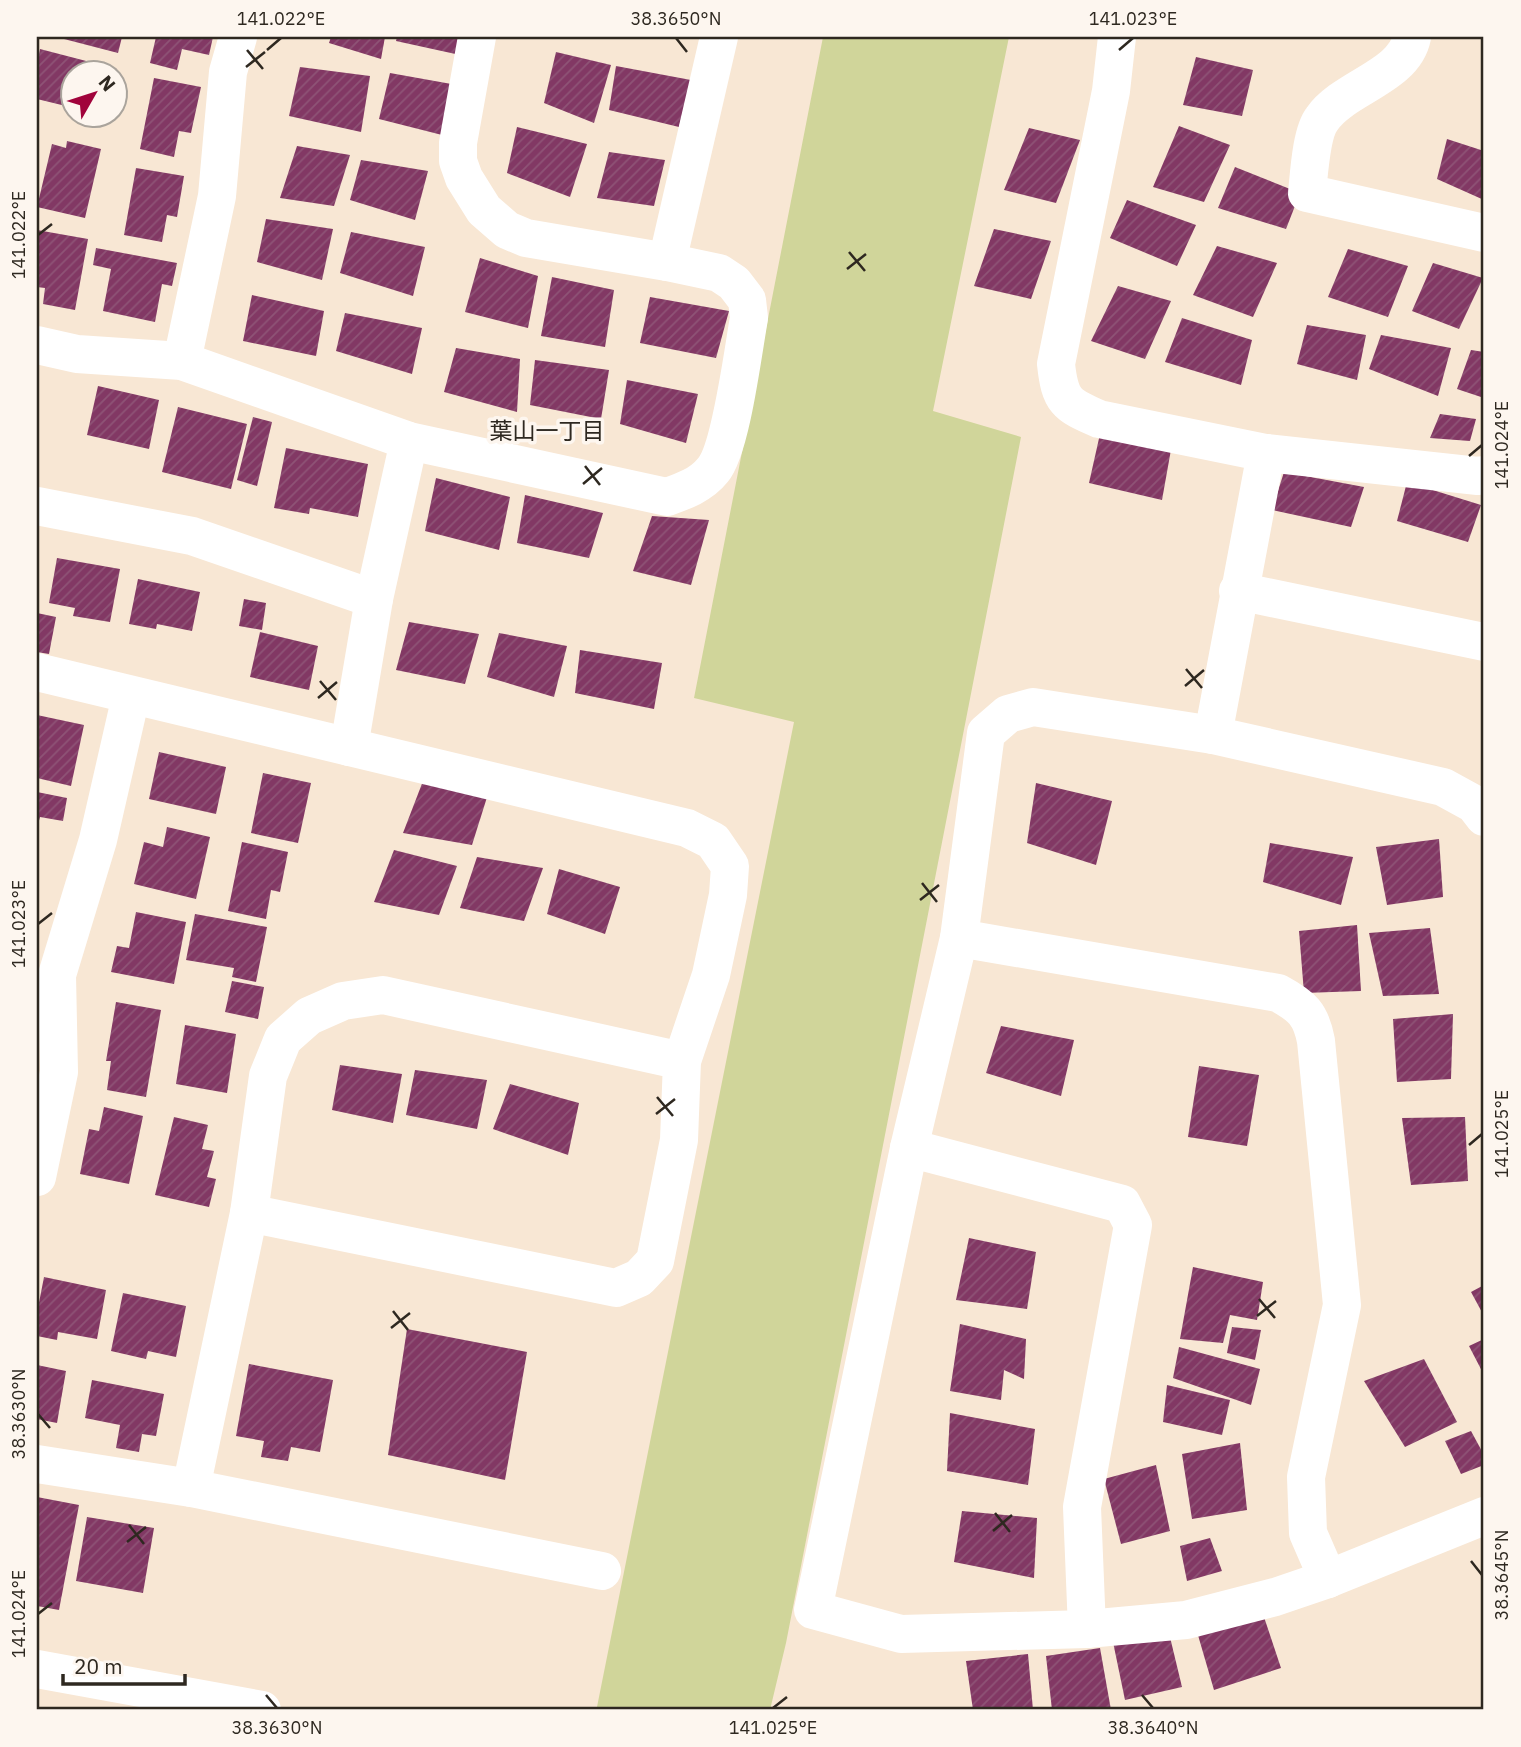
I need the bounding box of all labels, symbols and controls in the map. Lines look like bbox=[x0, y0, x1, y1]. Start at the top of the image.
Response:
text: 141.022°E bbox=[237, 7, 325, 30]
text: 38.3650°N bbox=[631, 7, 721, 30]
text: 141.023°E bbox=[1089, 7, 1177, 30]
north arrow bbox=[60, 60, 130, 130]
text: N bbox=[94, 70, 121, 96]
text: 141.022°E bbox=[7, 191, 30, 279]
text: 141.024°E bbox=[1490, 401, 1513, 489]
district label: 葉山一丁目 bbox=[490, 415, 605, 445]
text: 141.023°E bbox=[7, 880, 30, 968]
text: 141.025°E bbox=[1490, 1090, 1513, 1178]
text: 38.3630°N bbox=[7, 1369, 30, 1459]
text: 38.3645°N bbox=[1490, 1530, 1513, 1620]
text: 141.024°E bbox=[7, 1570, 30, 1658]
scale bar bbox=[63, 1642, 186, 1686]
text: 20 m bbox=[74, 1652, 123, 1680]
text: 38.3630°N bbox=[232, 1716, 322, 1739]
text: 141.025°E bbox=[729, 1716, 817, 1739]
text: 38.3640°N bbox=[1108, 1716, 1198, 1739]

